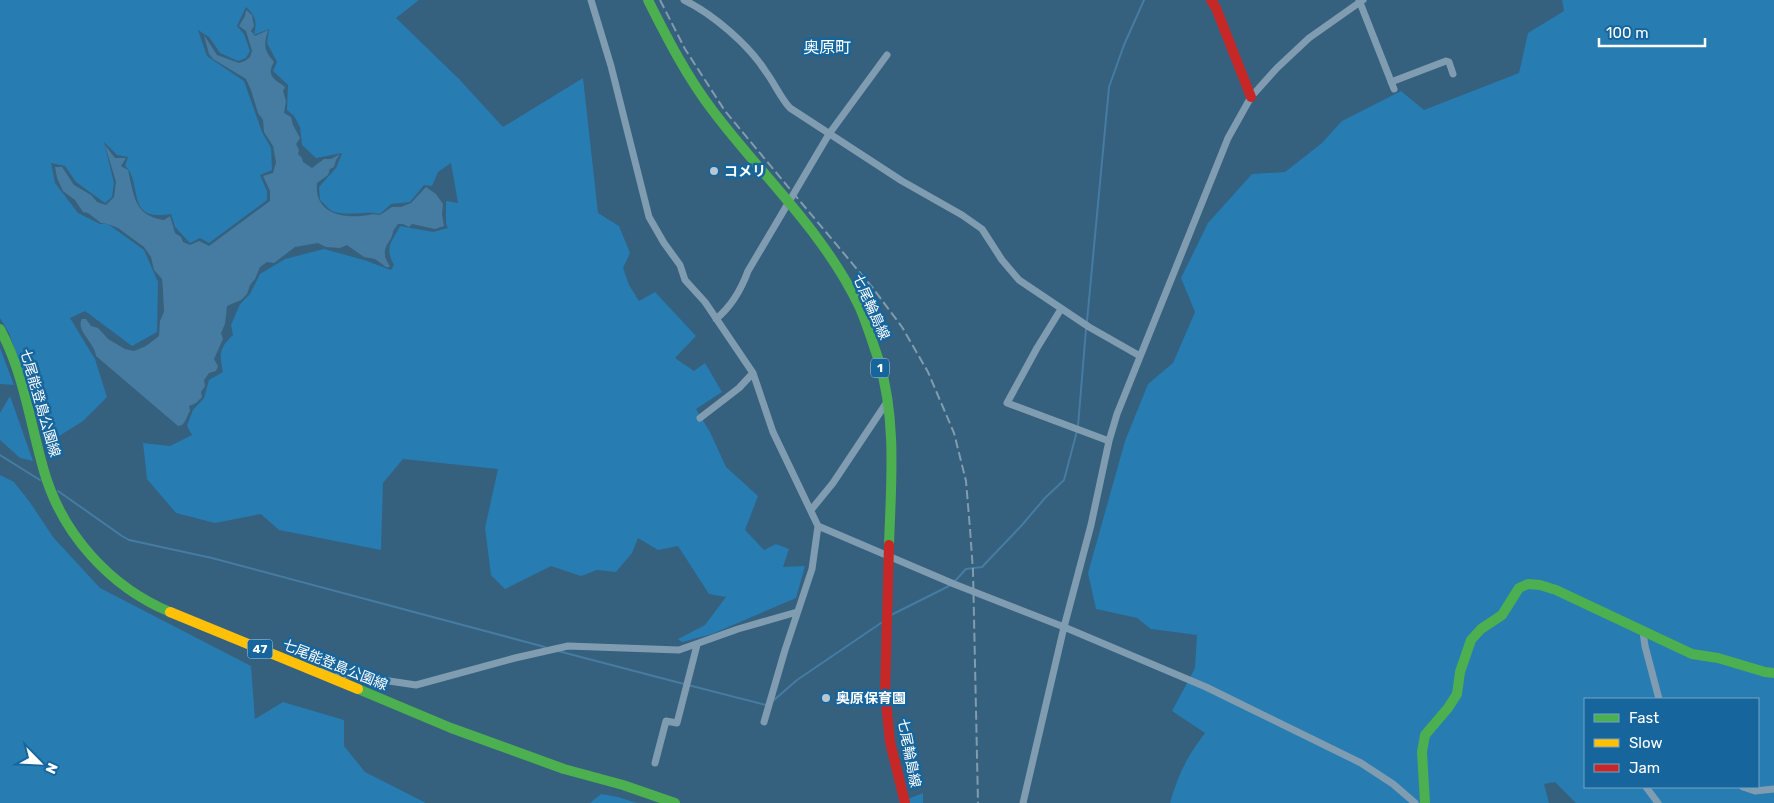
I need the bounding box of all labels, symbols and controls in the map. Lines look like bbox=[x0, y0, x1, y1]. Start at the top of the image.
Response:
scale bar bbox=[1599, 15, 1705, 47]
text: 100 m bbox=[1606, 24, 1648, 42]
district label: 奥原町 bbox=[803, 38, 851, 57]
place label: コメリ bbox=[724, 163, 766, 180]
marker: コメリ bbox=[708, 165, 720, 177]
street label: 七尾輪島線 bbox=[849, 272, 893, 342]
street label: 七尾能登島公園線 bbox=[16, 347, 64, 459]
road number: 1 bbox=[871, 358, 889, 378]
street label: 七尾能登島公園線 bbox=[280, 636, 390, 694]
road number: 47 bbox=[248, 640, 272, 659]
place label: 奥原保育園 bbox=[836, 690, 906, 707]
marker: 奥原保育園 bbox=[820, 692, 832, 704]
legend bbox=[1584, 698, 1759, 788]
text: Fast bbox=[1629, 709, 1659, 727]
street label: 七尾輪島線 bbox=[894, 717, 924, 789]
text: Slow bbox=[1629, 734, 1662, 752]
north arrow bbox=[15, 738, 65, 788]
text: Jam bbox=[1629, 759, 1660, 777]
text: N bbox=[42, 760, 61, 776]

